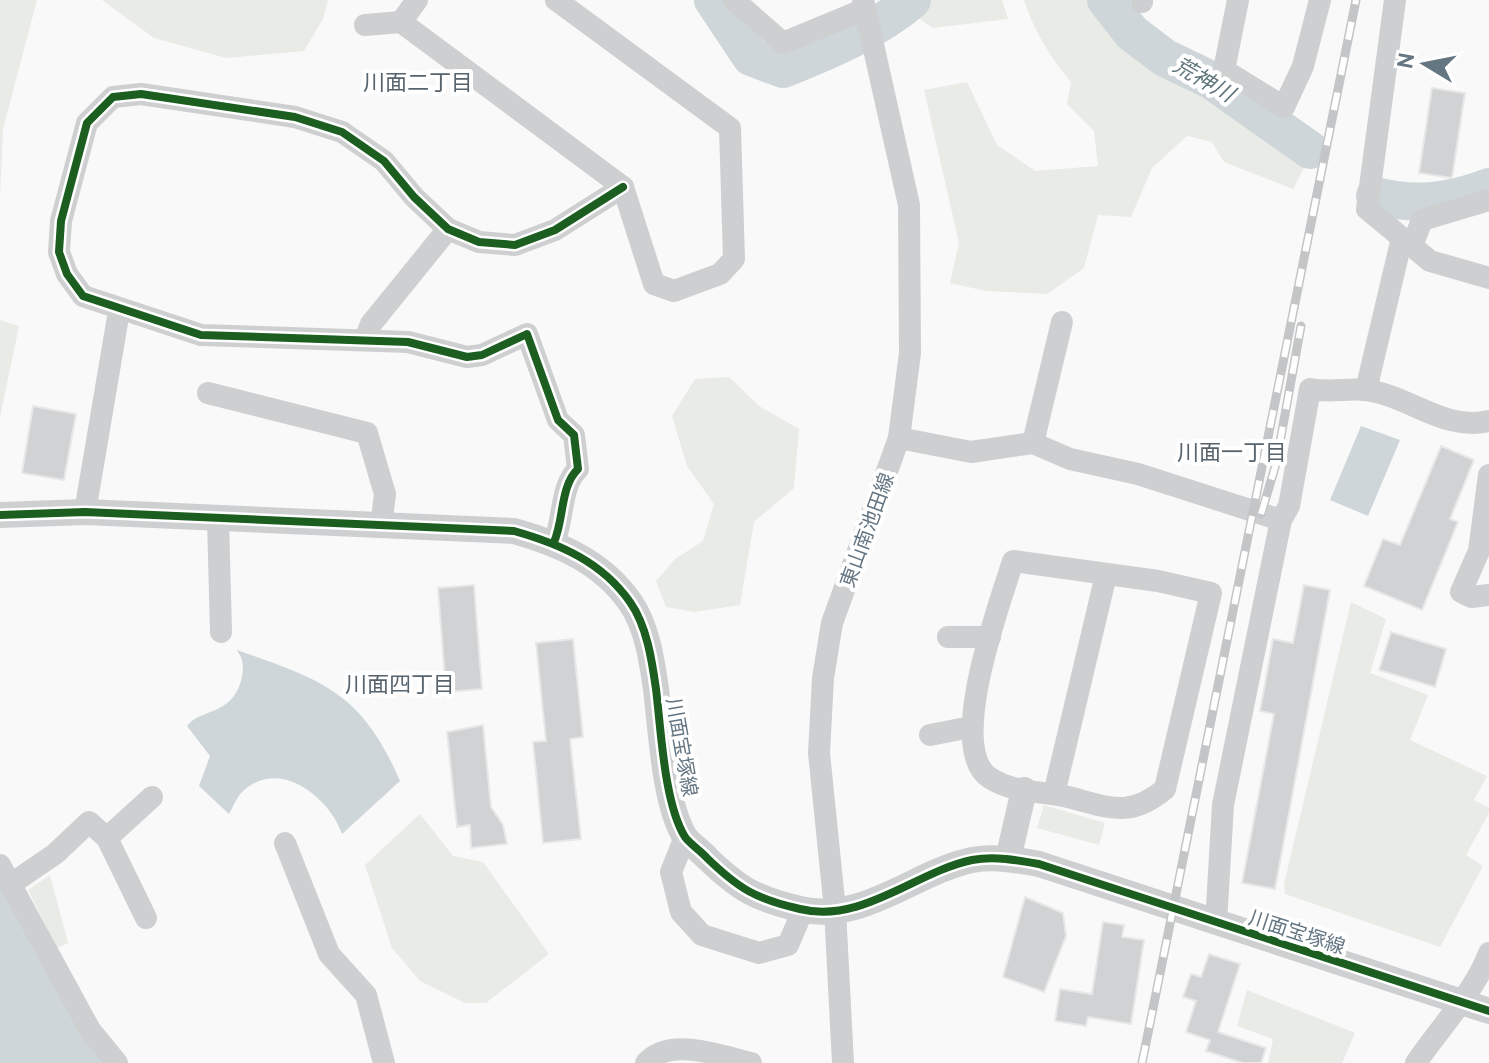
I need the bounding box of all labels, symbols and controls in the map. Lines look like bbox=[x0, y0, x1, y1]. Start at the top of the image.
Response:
north arrow bbox=[1385, 24, 1465, 104]
text: N bbox=[1393, 51, 1422, 71]
water label: 荒神川 bbox=[1167, 53, 1240, 110]
district label: 川面二丁目 bbox=[363, 71, 473, 98]
district label: 川面一丁目 bbox=[1177, 441, 1287, 468]
street label: 東山南池田線 bbox=[836, 470, 902, 592]
district label: 川面四丁目 bbox=[345, 673, 455, 700]
street label: 川面宝塚線 bbox=[659, 696, 702, 799]
street label: 川面宝塚線 bbox=[1245, 906, 1348, 962]

